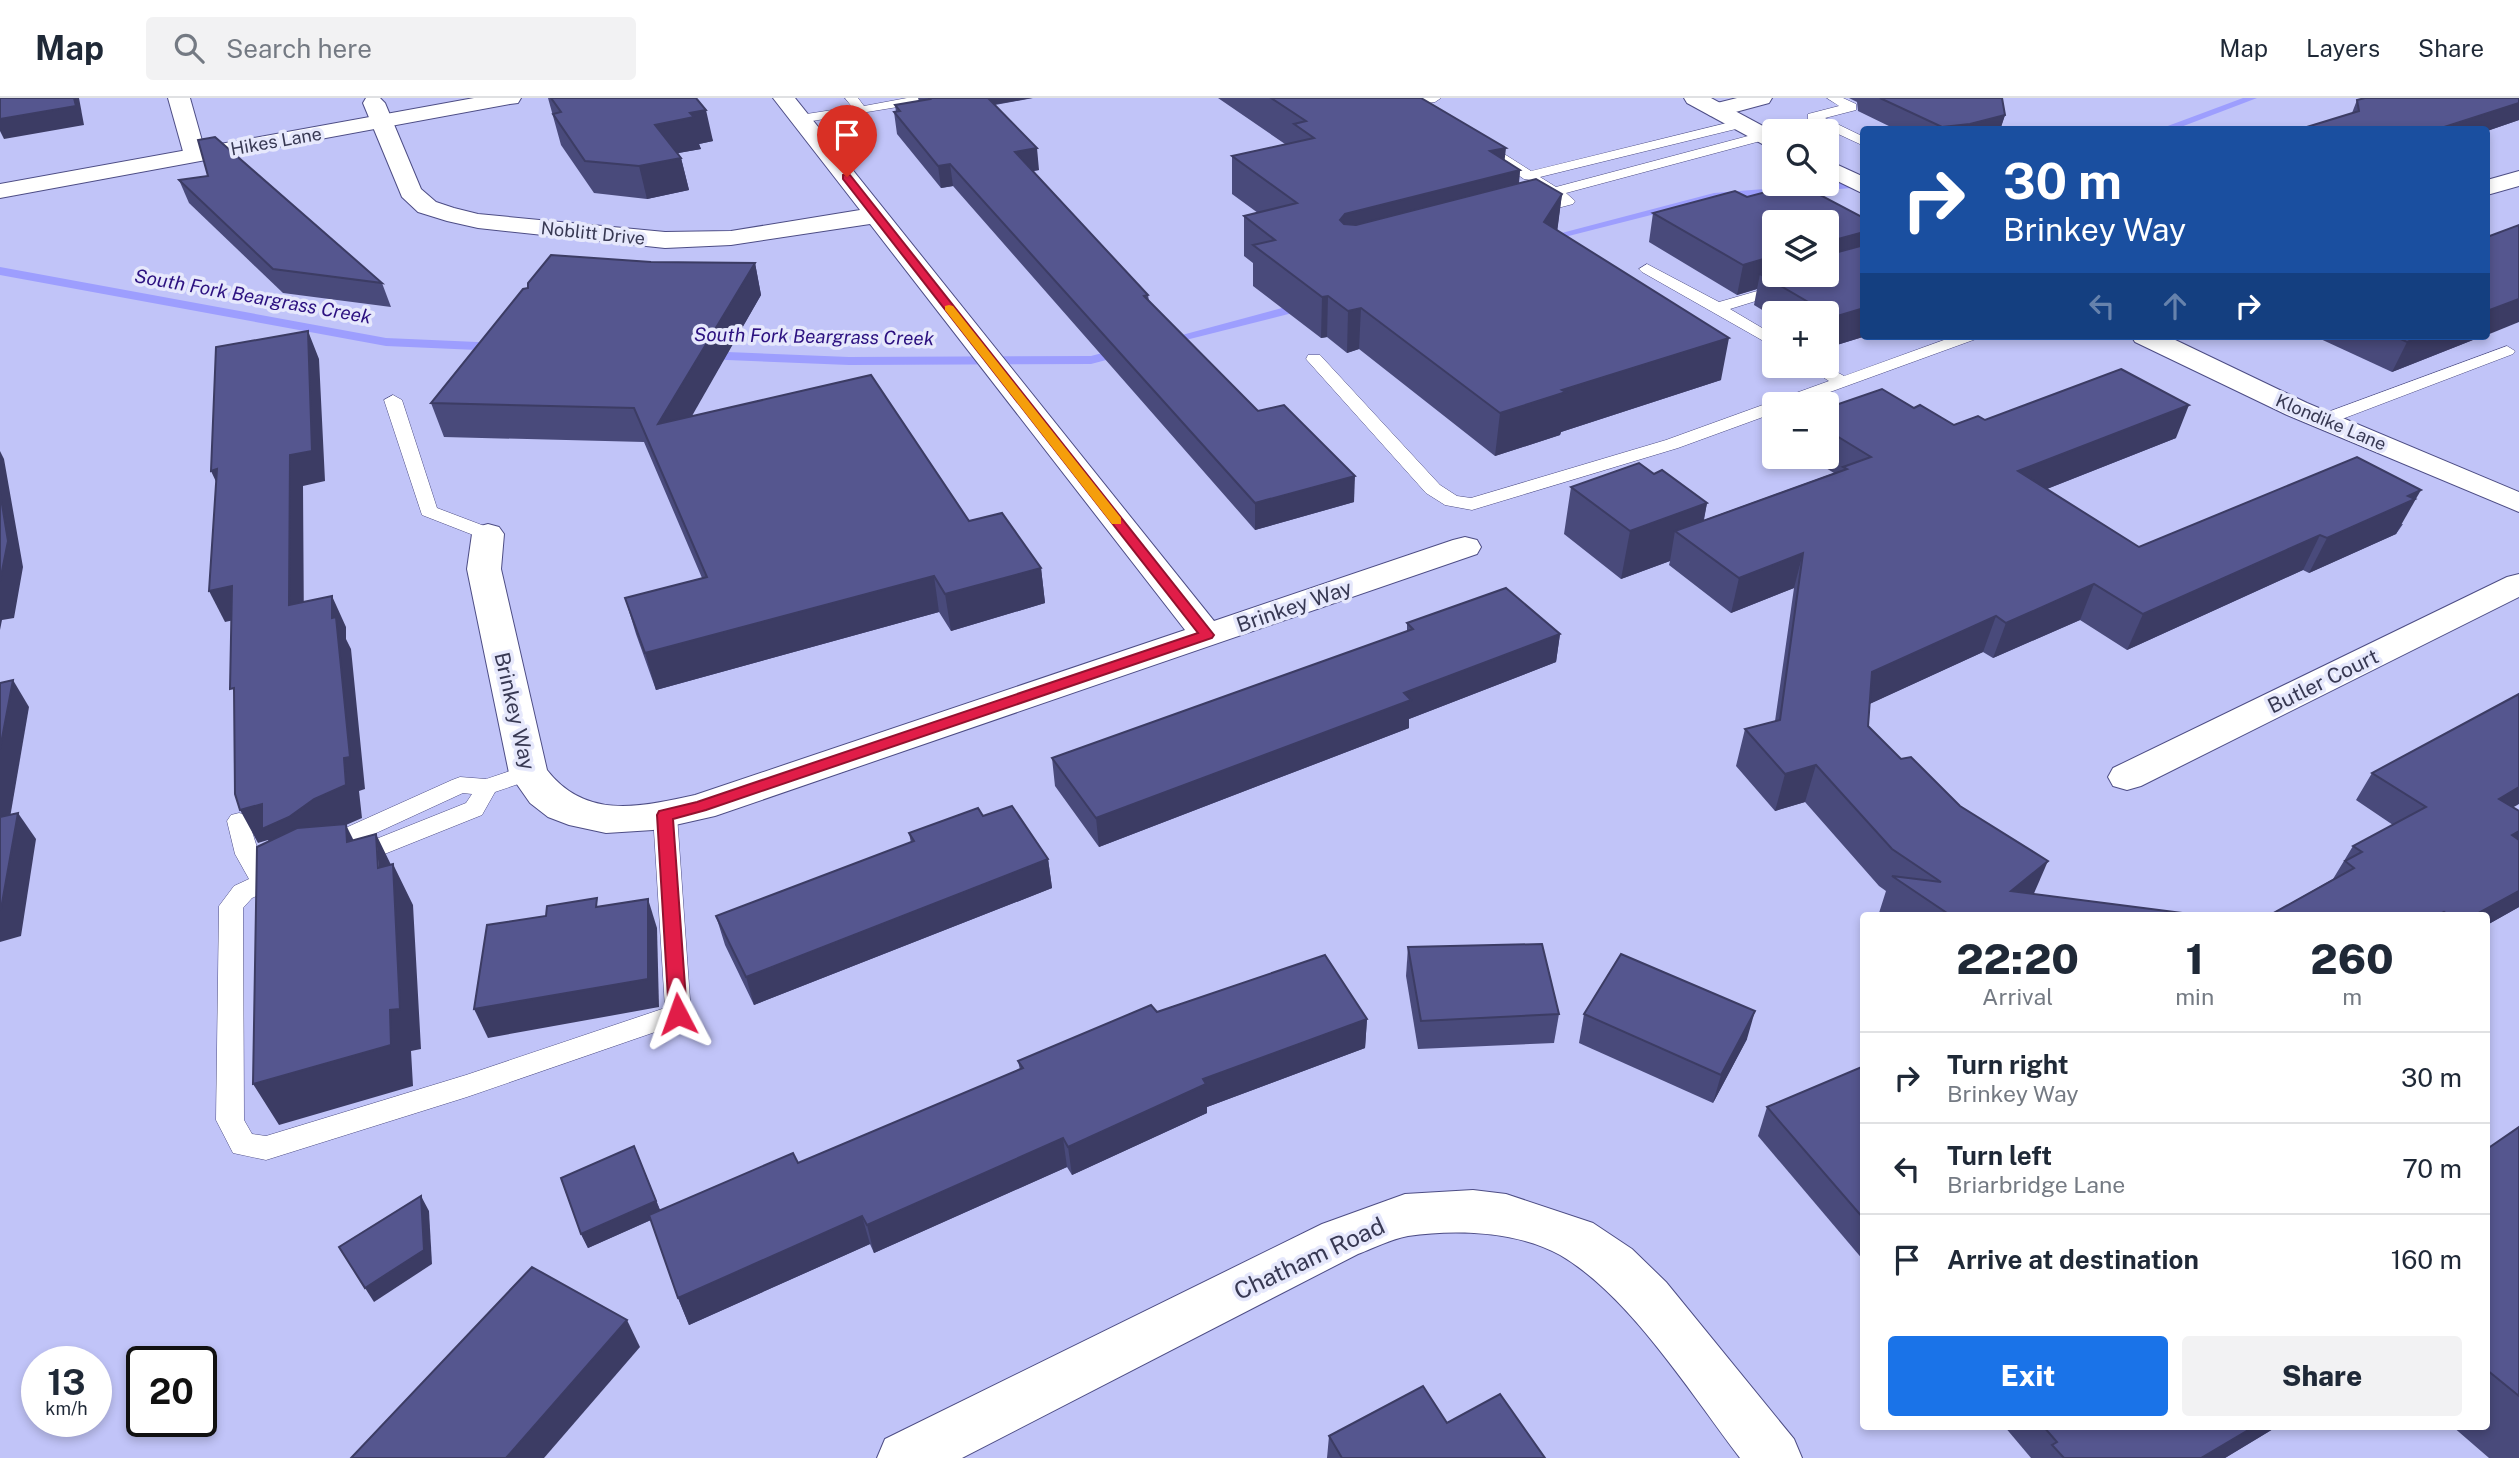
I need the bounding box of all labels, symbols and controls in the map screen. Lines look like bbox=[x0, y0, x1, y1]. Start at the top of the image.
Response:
search box bbox=[146, 17, 636, 80]
text: Map bbox=[35, 29, 104, 67]
icon: search bbox=[170, 29, 208, 67]
text: Search here bbox=[226, 33, 372, 64]
text: Map bbox=[2219, 34, 2268, 62]
text: Layers bbox=[2306, 34, 2380, 62]
text: Share bbox=[2418, 34, 2484, 62]
pin bbox=[817, 105, 877, 177]
icon: arrive bbox=[828, 116, 866, 154]
map controls bbox=[1762, 119, 1839, 469]
button: search bbox=[1762, 119, 1839, 196]
street label: Hikes Lane bbox=[229, 123, 323, 159]
text: 30 m bbox=[2003, 152, 2122, 210]
icon: right bbox=[1888, 154, 1979, 245]
button: layers bbox=[1762, 210, 1839, 287]
text: Brinkey Way bbox=[2003, 211, 2186, 248]
street label: Noblitt Drive bbox=[540, 217, 646, 249]
water label: South Fork Beargrass Creek bbox=[133, 264, 374, 328]
icon: left bbox=[2083, 287, 2121, 325]
icon: ahead bbox=[2156, 287, 2194, 325]
icon: right bbox=[2229, 287, 2267, 325]
button: + bbox=[1762, 301, 1839, 378]
water label: South Fork Beargrass Creek bbox=[694, 323, 935, 349]
street label: Klondike Lane bbox=[2273, 389, 2389, 455]
button: − bbox=[1762, 392, 1839, 469]
street label: Brinkey Way bbox=[1233, 575, 1355, 637]
street label: Butler Court bbox=[2264, 643, 2382, 719]
street label: Brinkey Way bbox=[489, 650, 541, 772]
text: 22:20 bbox=[1956, 934, 2079, 983]
text: 1 bbox=[2185, 934, 2204, 983]
text: 260 bbox=[2310, 934, 2394, 983]
position arrow bbox=[641, 977, 715, 1051]
text: Arrival bbox=[1982, 983, 2053, 1010]
text: min bbox=[2175, 983, 2214, 1010]
text: m bbox=[2342, 983, 2362, 1010]
text: Turn right bbox=[1947, 1049, 2069, 1080]
icon: right bbox=[1888, 1059, 1926, 1097]
text: 30 m bbox=[2401, 1062, 2462, 1093]
text: Brinkey Way bbox=[1947, 1080, 2079, 1107]
text: Turn left bbox=[1947, 1140, 2052, 1171]
icon: left bbox=[1888, 1150, 1926, 1188]
text: 70 m bbox=[2402, 1153, 2462, 1184]
text: Briarbridge Lane bbox=[1947, 1171, 2125, 1198]
street label: Chatham Road bbox=[1229, 1211, 1389, 1305]
icon: arrive bbox=[1888, 1241, 1926, 1279]
text: Arrive at destination bbox=[1947, 1244, 2199, 1275]
text: 160 m bbox=[2391, 1244, 2462, 1275]
button: Exit bbox=[1888, 1336, 2168, 1416]
button: Share bbox=[2182, 1336, 2462, 1416]
speed limit sign: 20 bbox=[126, 1346, 217, 1437]
text: 13 bbox=[47, 1362, 86, 1403]
text: km/h bbox=[45, 1398, 88, 1419]

